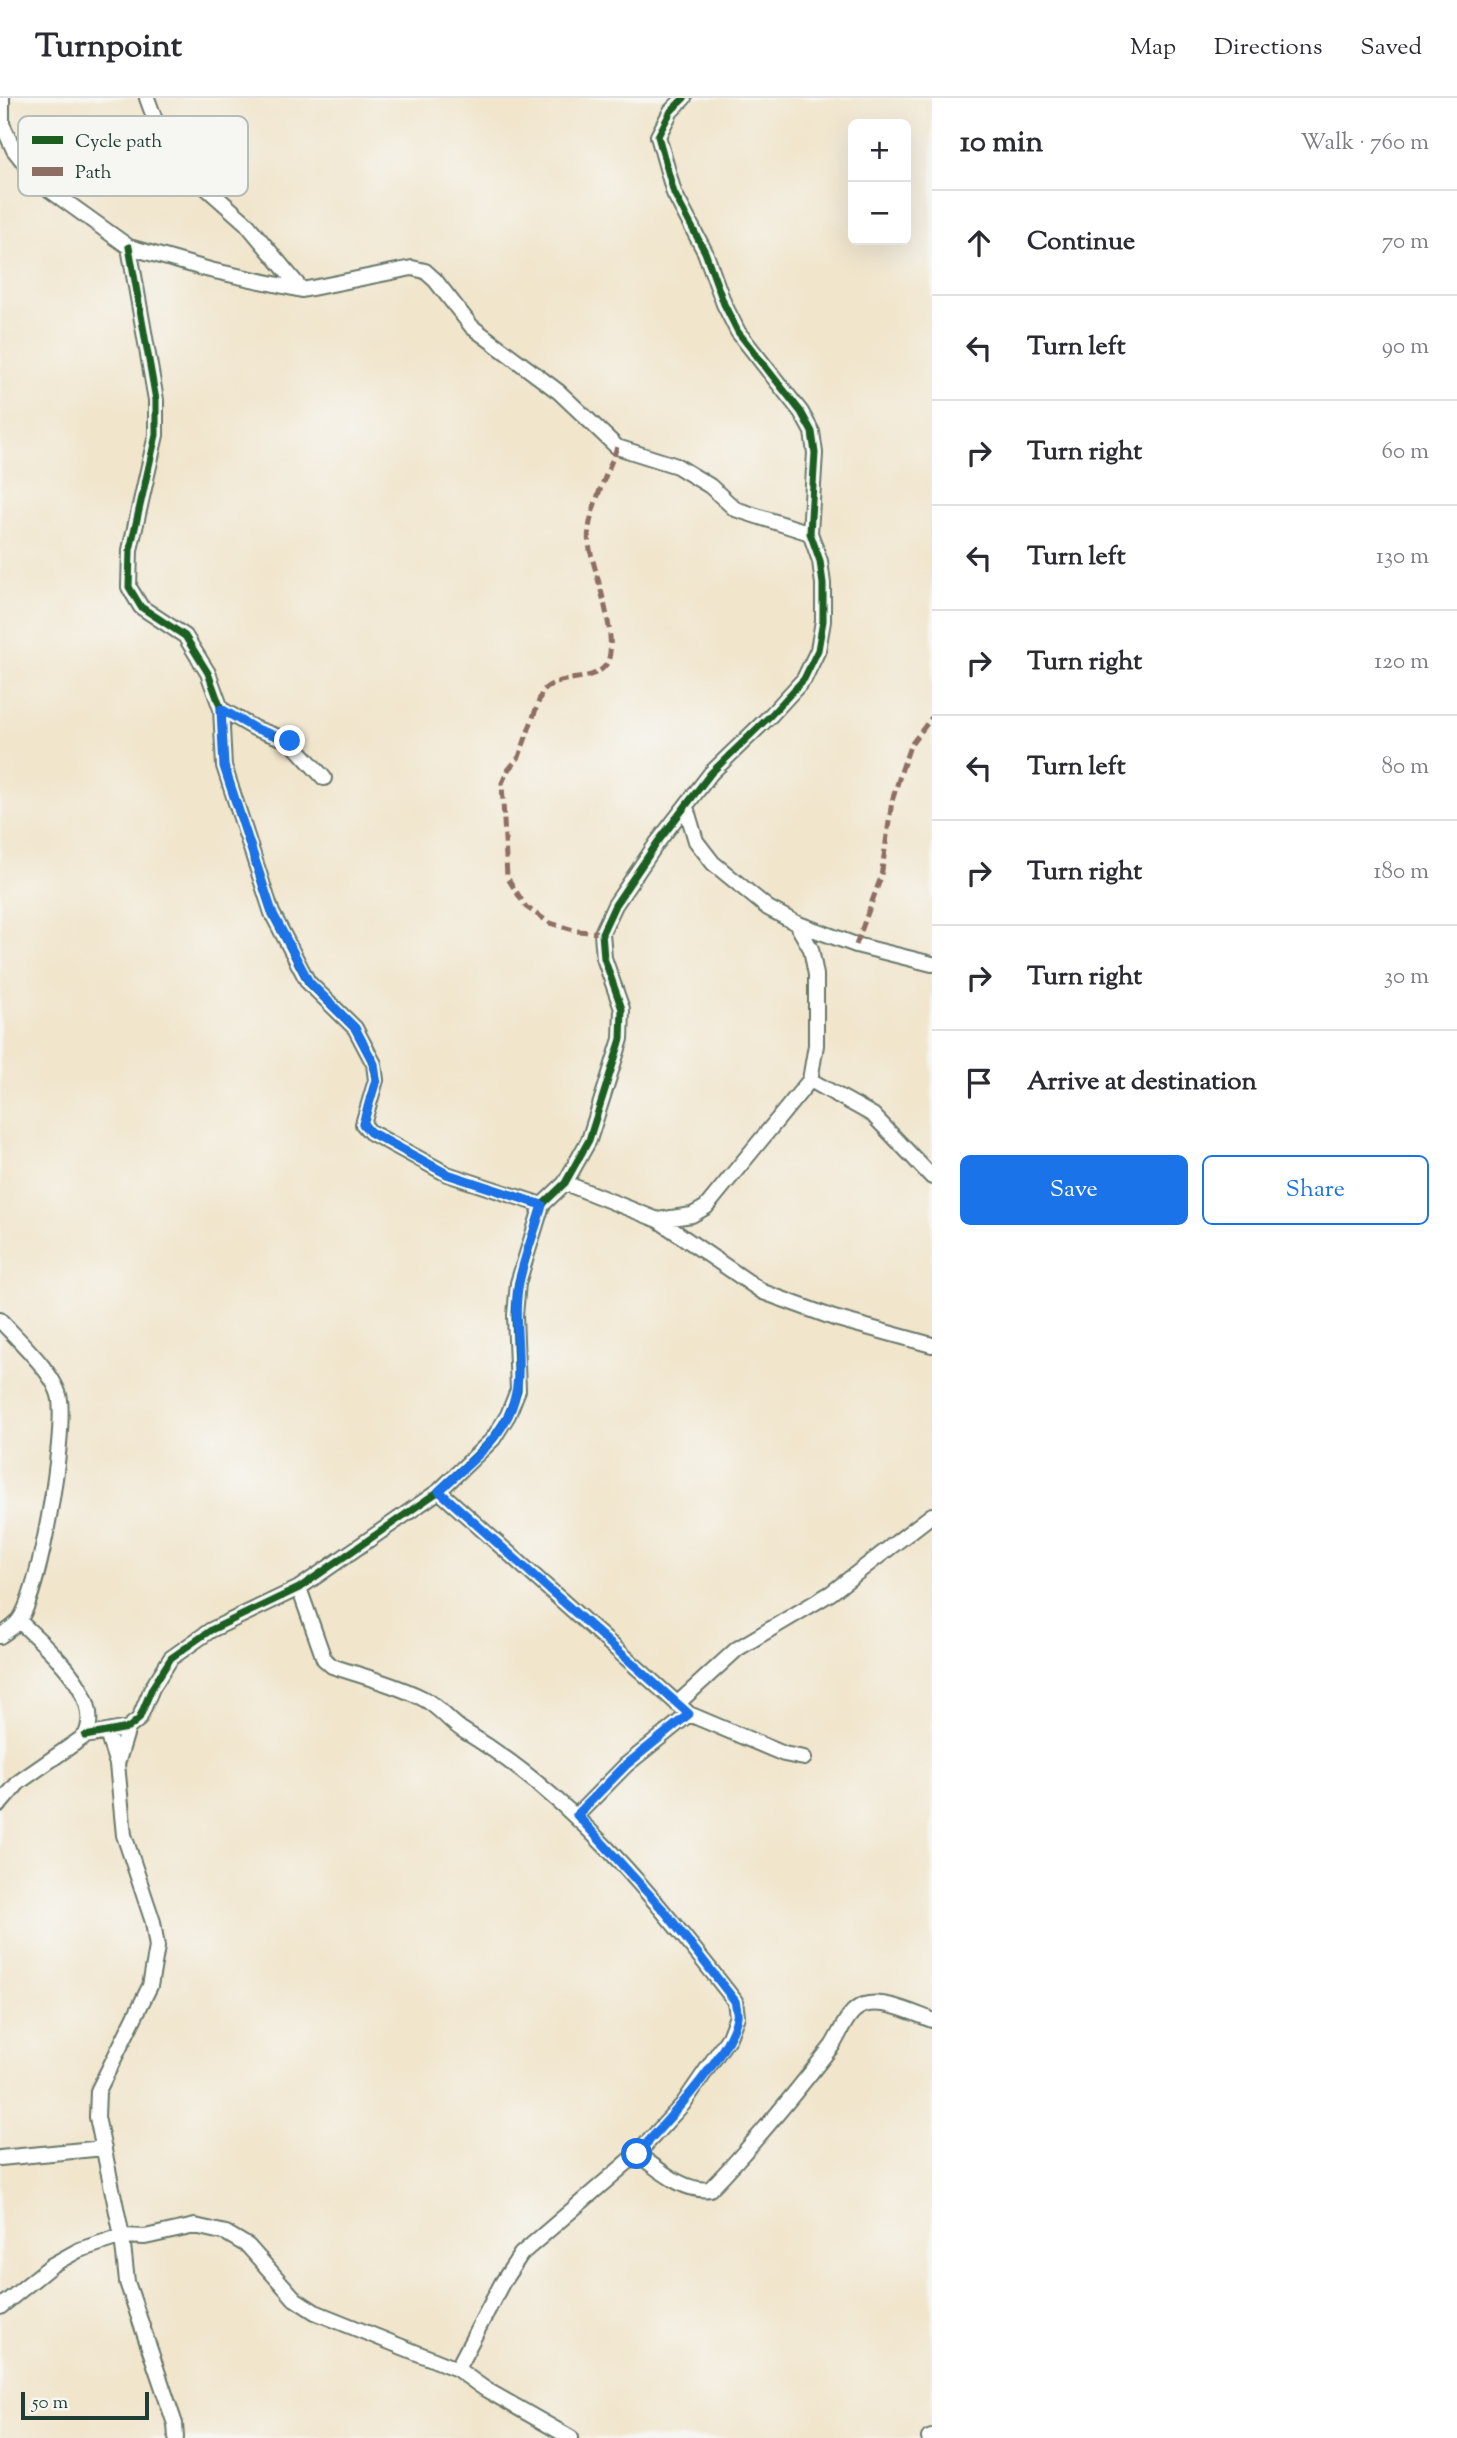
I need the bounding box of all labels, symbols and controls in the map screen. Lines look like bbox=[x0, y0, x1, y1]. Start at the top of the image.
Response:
text: Turnpoint bbox=[35, 24, 182, 72]
text: Map bbox=[1130, 31, 1176, 65]
text: Directions bbox=[1214, 31, 1322, 65]
text: Saved bbox=[1360, 31, 1422, 65]
legend bbox=[18, 116, 248, 196]
map controls bbox=[848, 119, 911, 245]
button: + bbox=[848, 119, 911, 182]
text: 10 min bbox=[960, 122, 1043, 165]
text: Walk · 760 m bbox=[1300, 127, 1429, 160]
text: Cycle path bbox=[75, 129, 162, 156]
text: Path bbox=[75, 160, 112, 187]
button: − bbox=[848, 182, 911, 245]
icon: ahead bbox=[960, 224, 998, 262]
text: Continue bbox=[1027, 224, 1135, 261]
text: 70 m bbox=[1382, 226, 1429, 259]
icon: left bbox=[960, 329, 998, 367]
text: Turn left bbox=[1027, 329, 1126, 366]
text: 90 m bbox=[1382, 331, 1429, 364]
icon: right bbox=[960, 434, 998, 472]
text: Turn right bbox=[1027, 434, 1142, 471]
text: 60 m bbox=[1381, 436, 1429, 469]
icon: left bbox=[960, 539, 998, 577]
text: Turn left bbox=[1027, 539, 1126, 576]
text: 130 m bbox=[1376, 541, 1429, 574]
icon: right bbox=[960, 644, 998, 682]
text: Turn right bbox=[1027, 644, 1142, 681]
text: 120 m bbox=[1374, 646, 1429, 679]
route end bbox=[274, 725, 305, 756]
icon: left bbox=[960, 749, 998, 787]
text: Turn left bbox=[1027, 749, 1126, 786]
text: 80 m bbox=[1381, 751, 1429, 784]
icon: right bbox=[960, 854, 998, 892]
text: Turn right bbox=[1027, 854, 1142, 891]
text: 180 m bbox=[1374, 856, 1429, 889]
icon: right bbox=[960, 959, 998, 997]
text: Turn right bbox=[1027, 959, 1142, 996]
text: 30 m bbox=[1384, 961, 1429, 994]
icon: arrive bbox=[960, 1064, 998, 1102]
text: Arrive at destination bbox=[1027, 1064, 1257, 1101]
button: Save bbox=[960, 1155, 1188, 1225]
button: Share bbox=[1202, 1155, 1429, 1225]
route start bbox=[621, 2138, 652, 2169]
scale bar bbox=[21, 2389, 149, 2421]
text: 50 m bbox=[32, 2390, 68, 2417]

